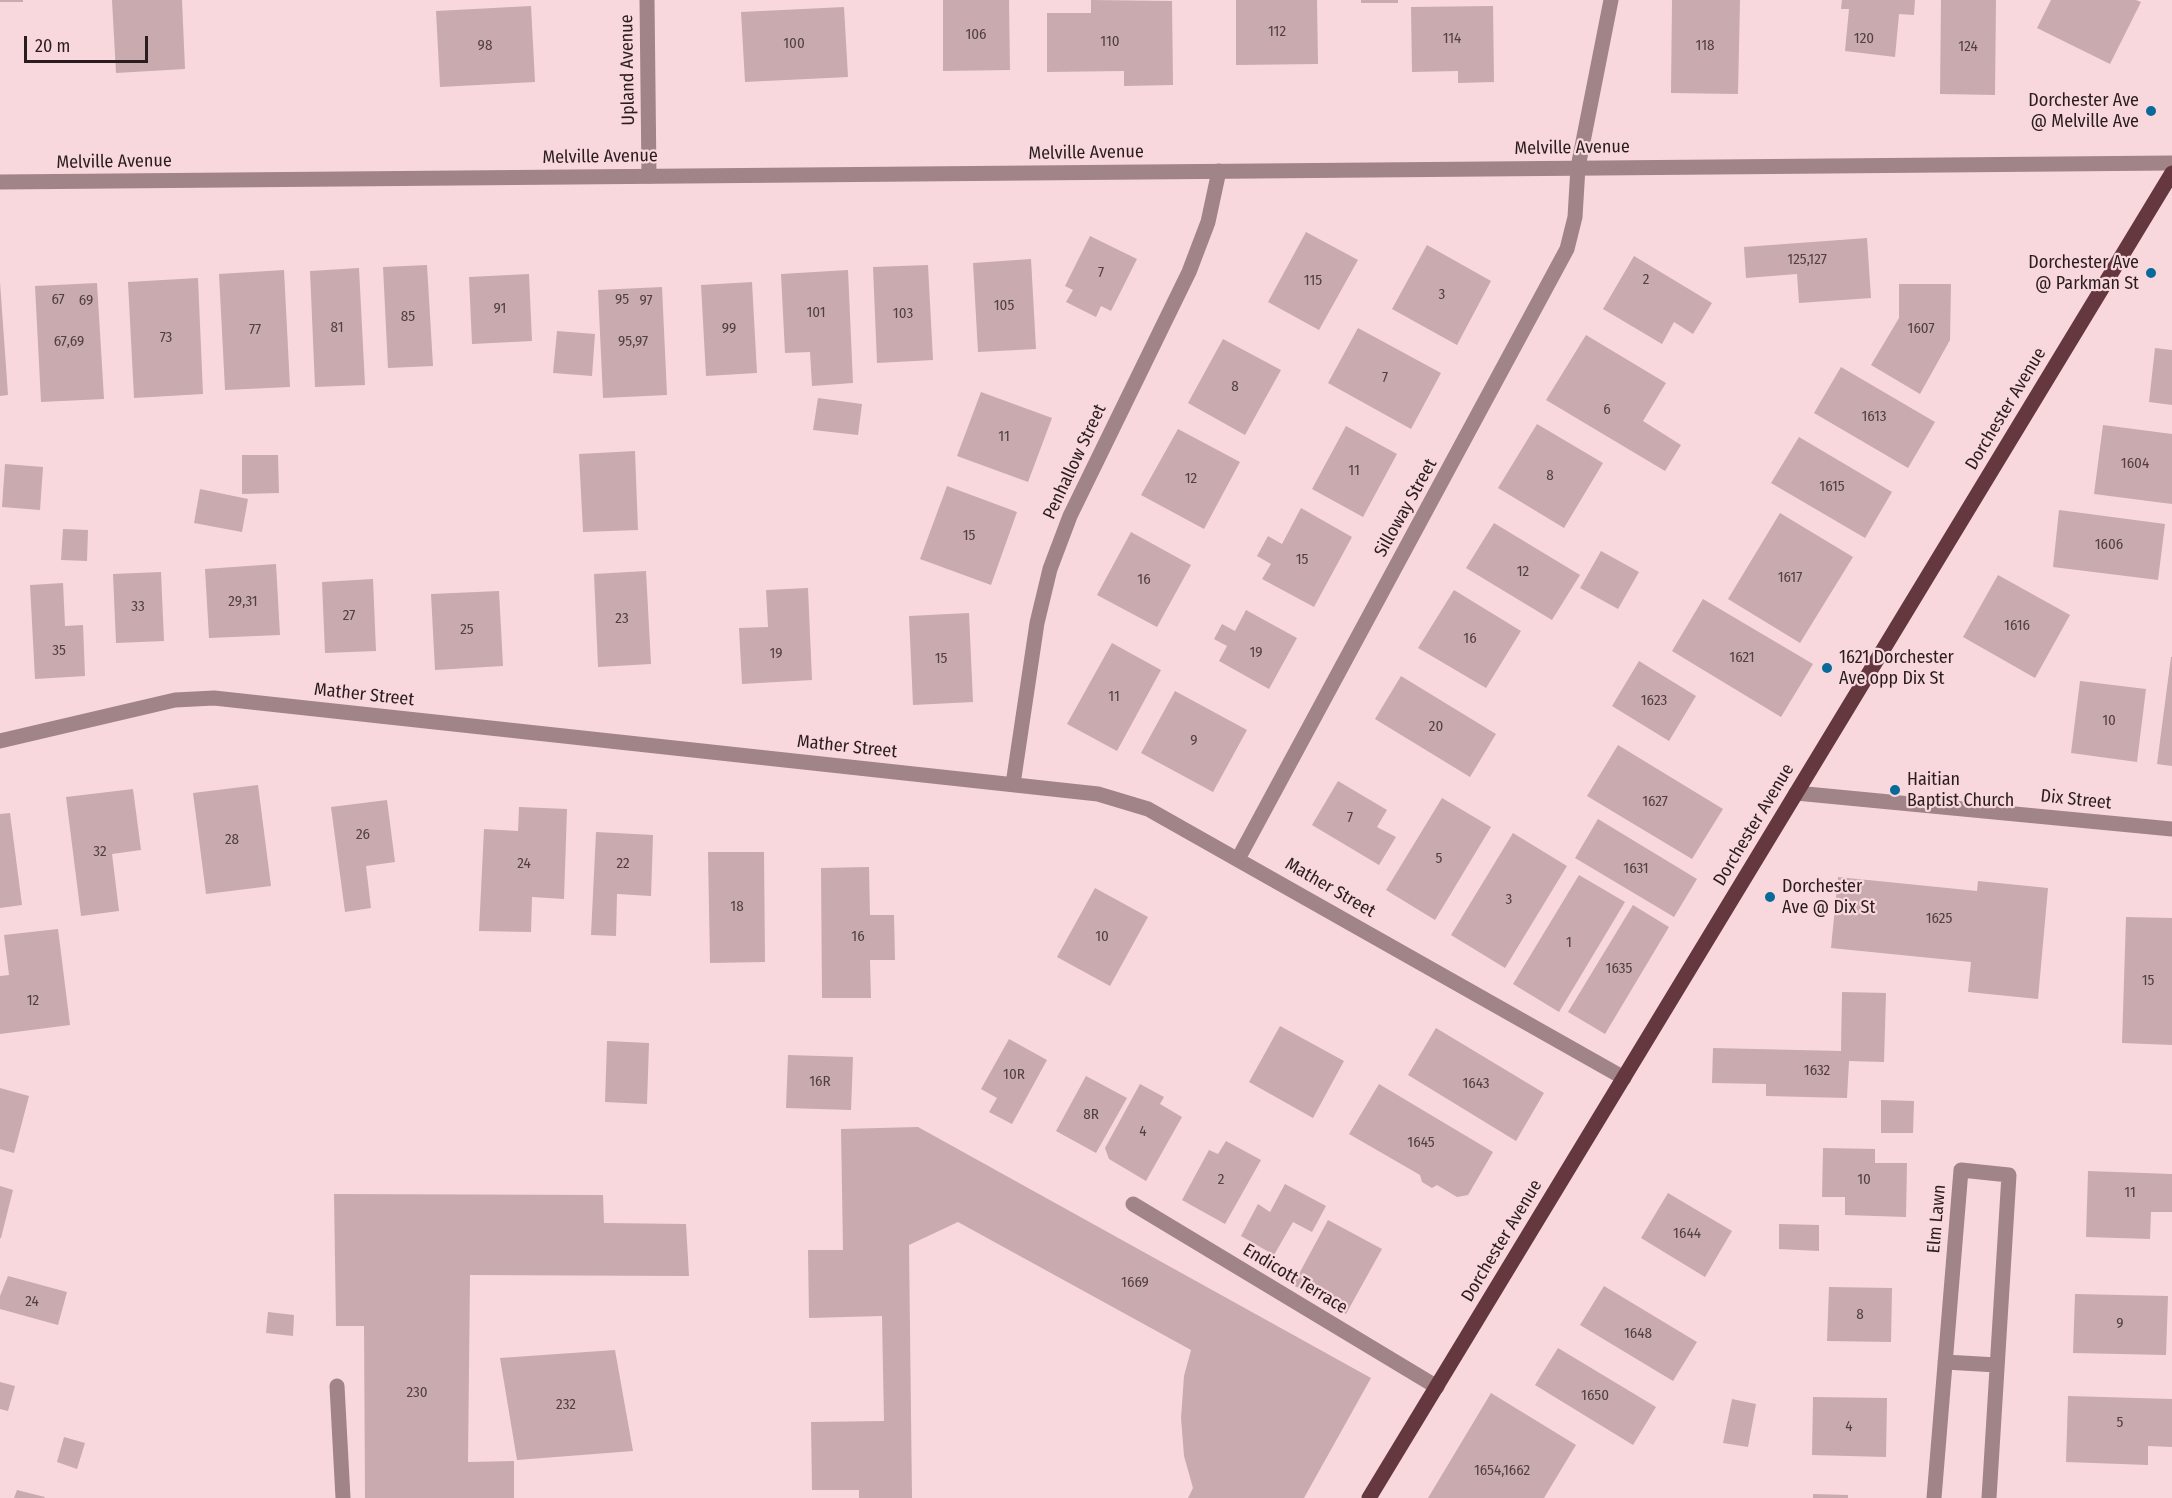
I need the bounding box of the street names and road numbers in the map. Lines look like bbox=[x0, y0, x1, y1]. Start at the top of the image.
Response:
street label: Upland Avenue bbox=[616, 14, 640, 126]
street label: Melville Avenue bbox=[1514, 136, 1630, 160]
street label: Melville Avenue bbox=[1028, 141, 1144, 165]
street label: Melville Avenue bbox=[542, 145, 658, 169]
street label: Melville Avenue bbox=[56, 150, 172, 174]
street label: Dorchester Avenue bbox=[1961, 344, 2051, 474]
street label: Penhallow Street bbox=[1039, 401, 1111, 523]
street label: Silloway Street bbox=[1370, 455, 1442, 561]
street label: Mather Street bbox=[313, 679, 415, 711]
street label: Mather Street bbox=[796, 731, 898, 763]
street label: Dorchester Avenue bbox=[1709, 760, 1799, 890]
street label: Dix Street bbox=[2039, 786, 2113, 814]
street label: Mather Street bbox=[1281, 853, 1379, 923]
street label: Dorchester Avenue bbox=[1457, 1176, 1547, 1306]
street label: Elm Lawn bbox=[1923, 1184, 1951, 1254]
street label: Endicott Terrace bbox=[1239, 1239, 1351, 1319]

